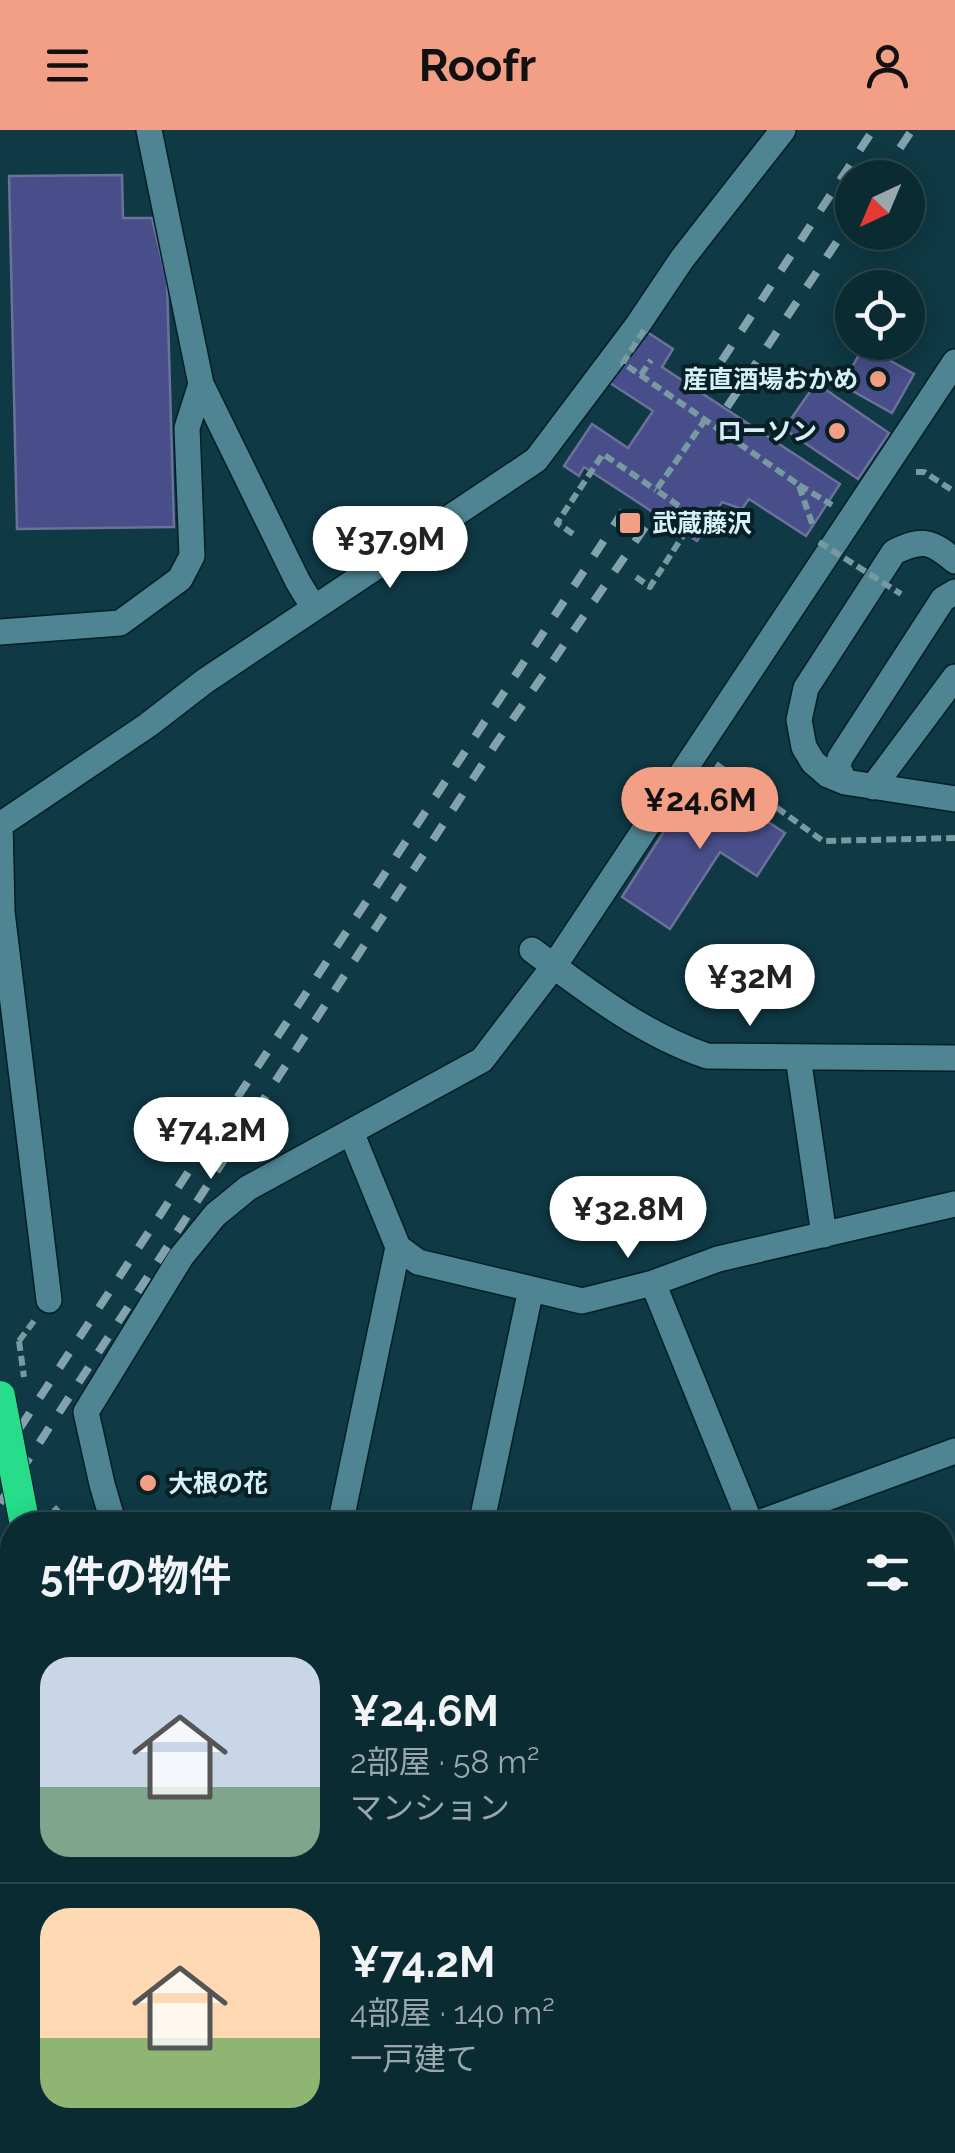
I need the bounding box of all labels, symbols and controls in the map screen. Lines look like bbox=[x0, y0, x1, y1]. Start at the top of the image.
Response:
icon: menu bbox=[40, 38, 95, 93]
icon: person bbox=[860, 38, 915, 93]
text: Roofr bbox=[419, 39, 536, 92]
north arrow bbox=[835, 160, 925, 250]
map controls bbox=[835, 160, 925, 360]
button: locate bbox=[835, 270, 925, 360]
place label: 産直酒場おかめ bbox=[683, 364, 858, 394]
marker: 産直酒場おかめ bbox=[867, 368, 889, 390]
place label: ローソン bbox=[717, 416, 817, 446]
marker: ローソン bbox=[826, 420, 848, 442]
pin: ¥37.9M bbox=[309, 506, 471, 591]
place label: 武蔵藤沢 bbox=[652, 508, 752, 538]
marker: 武蔵藤沢 bbox=[617, 510, 643, 536]
text: ¥37.9M bbox=[335, 520, 445, 557]
pin: ¥24.6M bbox=[619, 767, 781, 852]
text: ¥24.6M bbox=[643, 781, 757, 818]
pin: ¥32M bbox=[691, 944, 809, 1029]
text: ¥32M bbox=[707, 958, 793, 995]
pin: ¥74.2M bbox=[130, 1097, 292, 1182]
text: ¥74.2M bbox=[156, 1111, 266, 1148]
pin: ¥32.8M bbox=[547, 1176, 709, 1261]
text: ¥32.8M bbox=[572, 1190, 684, 1227]
place label: 大根の花 bbox=[168, 1468, 268, 1498]
marker: 大根の花 bbox=[137, 1472, 159, 1494]
icon: filters bbox=[860, 1545, 915, 1600]
text: 5件の物件 bbox=[40, 1552, 231, 1601]
text: ¥24.6M bbox=[350, 1687, 499, 1736]
icon: home bbox=[120, 1697, 240, 1817]
text: 2部屋 · 58 m² bbox=[350, 1743, 539, 1780]
text: マンション bbox=[350, 1789, 510, 1826]
text: ¥74.2M bbox=[350, 1938, 495, 1987]
icon: home bbox=[120, 1948, 240, 2068]
text: 4部屋 · 140 m² bbox=[350, 1994, 555, 2031]
text: 一戸建て bbox=[350, 2040, 478, 2077]

